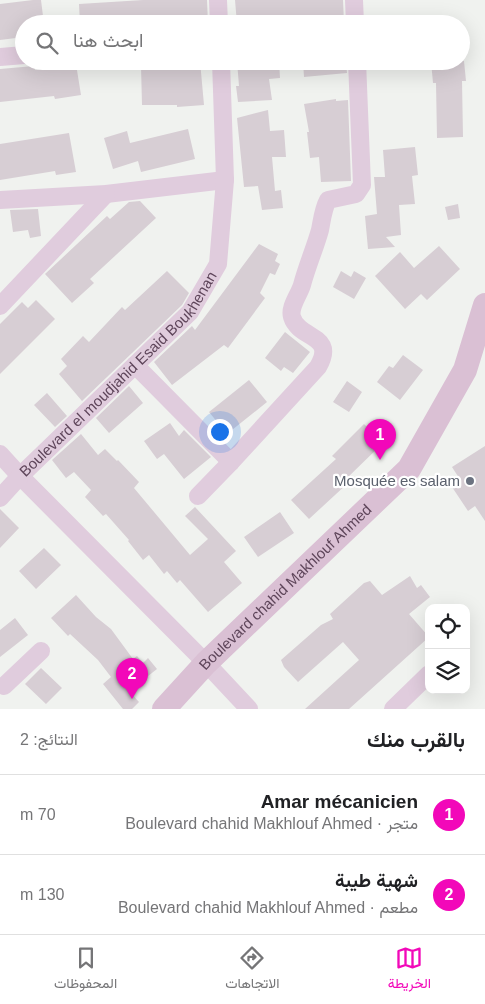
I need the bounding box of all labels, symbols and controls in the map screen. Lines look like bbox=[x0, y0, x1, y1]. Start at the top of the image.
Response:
search box bbox=[15, 15, 470, 70]
icon: search bbox=[33, 29, 61, 57]
text: ابحث هنا bbox=[73, 30, 143, 51]
street label: Boulevard el moudjahid Esaid Boukhenan bbox=[16, 268, 220, 480]
your location bbox=[207, 419, 233, 445]
pin: 1 bbox=[364, 419, 396, 460]
place label: Mosquée es salam bbox=[334, 472, 460, 489]
marker: Mosquée es salam bbox=[464, 475, 476, 487]
street label: Boulevard chahid Makhlouf Ahmed bbox=[195, 501, 375, 673]
map controls bbox=[425, 604, 470, 694]
button: locate bbox=[425, 604, 470, 649]
button: layers bbox=[425, 649, 470, 694]
pin: 2 bbox=[116, 658, 148, 699]
text: بالقرب منك bbox=[367, 728, 465, 751]
text: النتائج: 2 bbox=[20, 731, 78, 748]
text: Amar mécanicien bbox=[261, 791, 418, 812]
text: 70 m bbox=[20, 806, 56, 823]
text: 1 bbox=[445, 806, 453, 823]
text: متجر · Boulevard chahid Makhlouf Ahmed bbox=[125, 815, 418, 832]
text: شهية طيبة bbox=[335, 870, 418, 891]
text: 130 m bbox=[20, 886, 64, 903]
text: 2 bbox=[445, 886, 453, 903]
text: مطعم · Boulevard chahid Makhlouf Ahmed bbox=[118, 899, 418, 916]
tab: المحفوظات bbox=[54, 944, 117, 996]
tab: الاتجاهات bbox=[225, 944, 280, 996]
tab: الخريطة bbox=[388, 944, 431, 996]

